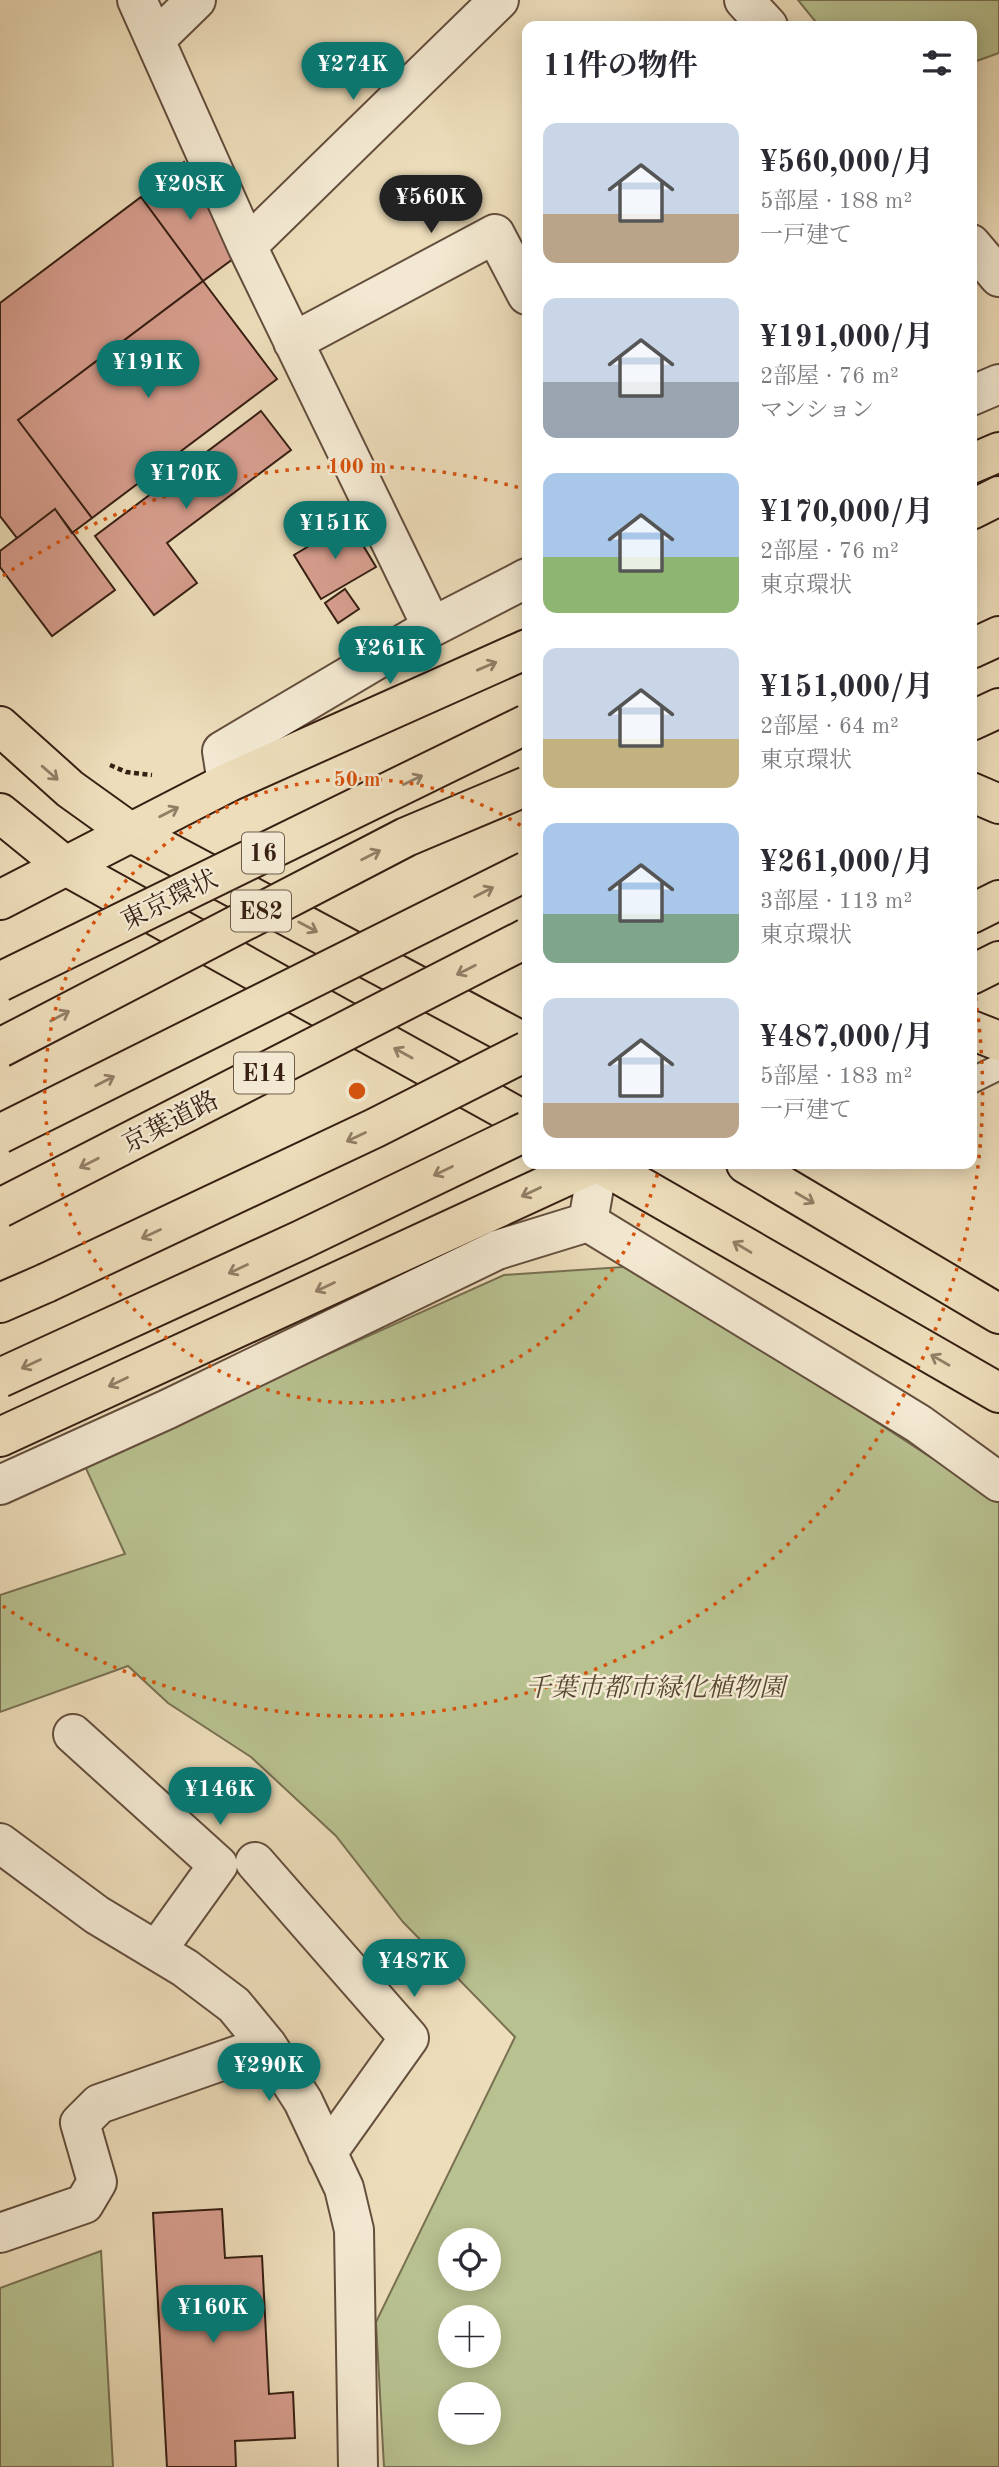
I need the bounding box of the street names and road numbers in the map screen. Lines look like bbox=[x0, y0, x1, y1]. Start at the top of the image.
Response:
road number: 16 bbox=[242, 832, 284, 874]
street label: 東京環状 bbox=[117, 865, 222, 935]
road number: E82 bbox=[231, 890, 291, 931]
road number: E14 bbox=[234, 1052, 294, 1093]
street label: 京葉道路 bbox=[118, 1086, 223, 1158]

